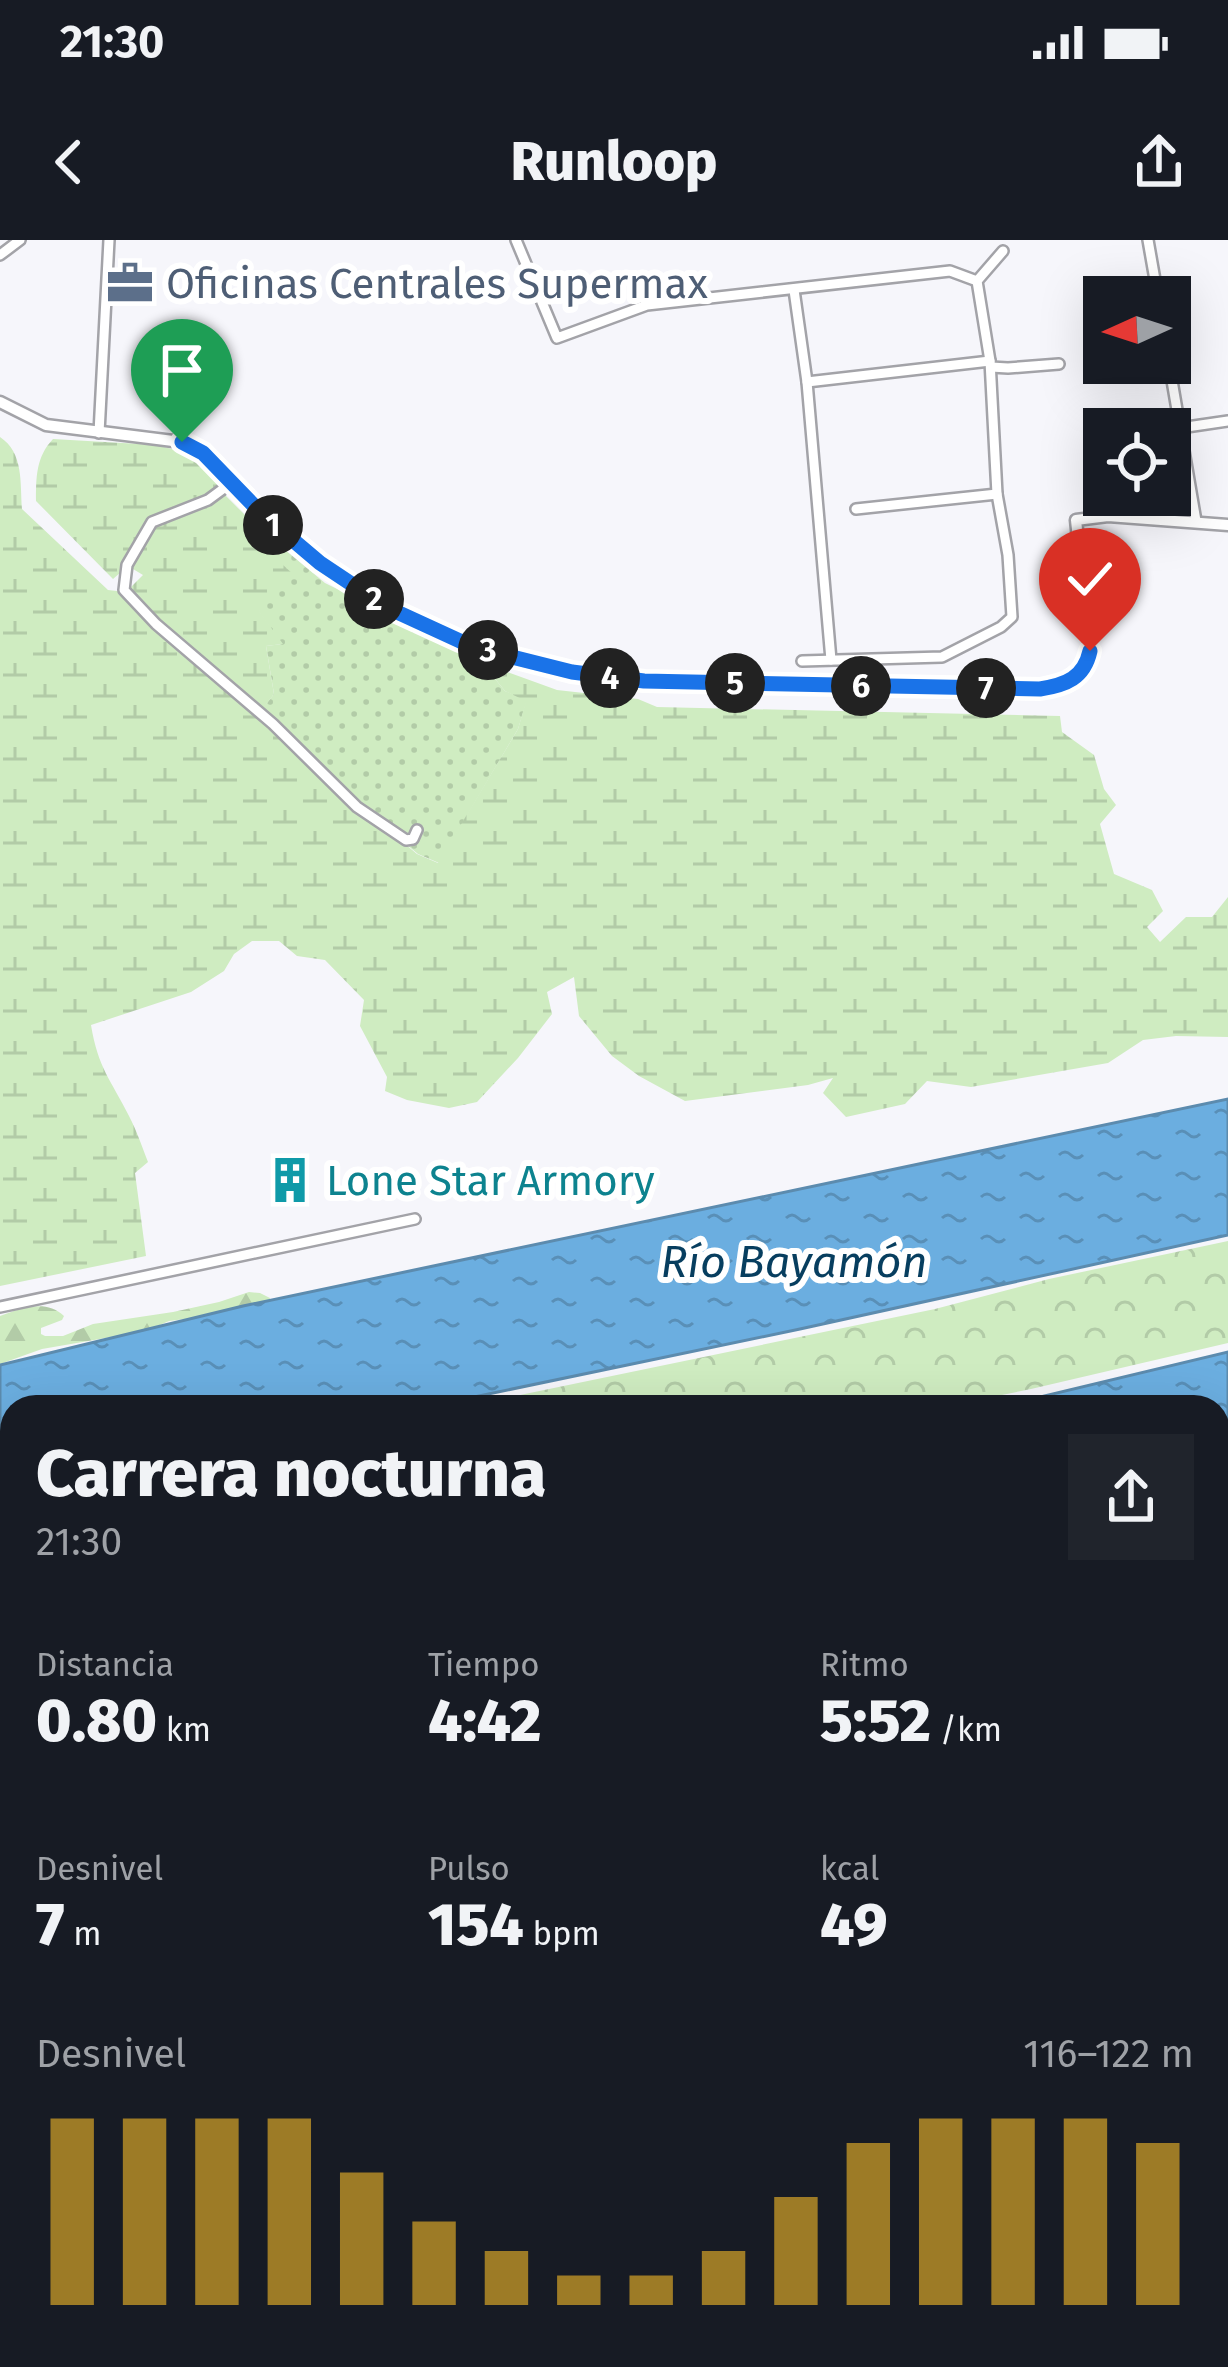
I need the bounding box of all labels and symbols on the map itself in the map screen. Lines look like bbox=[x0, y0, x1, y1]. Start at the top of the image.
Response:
office icon: Oficinas Centrales Supermax bbox=[105, 258, 155, 308]
place label: Oficinas Centrales Supermax bbox=[166, 259, 708, 309]
north arrow bbox=[1083, 276, 1191, 384]
pin bbox=[131, 319, 233, 442]
pin: 1 bbox=[243, 495, 303, 555]
pin bbox=[1039, 528, 1141, 651]
pin: 2 bbox=[344, 569, 404, 629]
pin: 3 bbox=[458, 620, 518, 680]
pin: 4 bbox=[580, 648, 640, 708]
pin: 5 bbox=[705, 653, 765, 713]
pin: 6 bbox=[831, 656, 891, 716]
pin: 7 bbox=[956, 658, 1016, 718]
building icon: Lone Star Armory bbox=[265, 1155, 315, 1205]
place label: Lone Star Armory bbox=[326, 1156, 655, 1206]
water label: Río Bayamón bbox=[660, 1235, 928, 1289]

